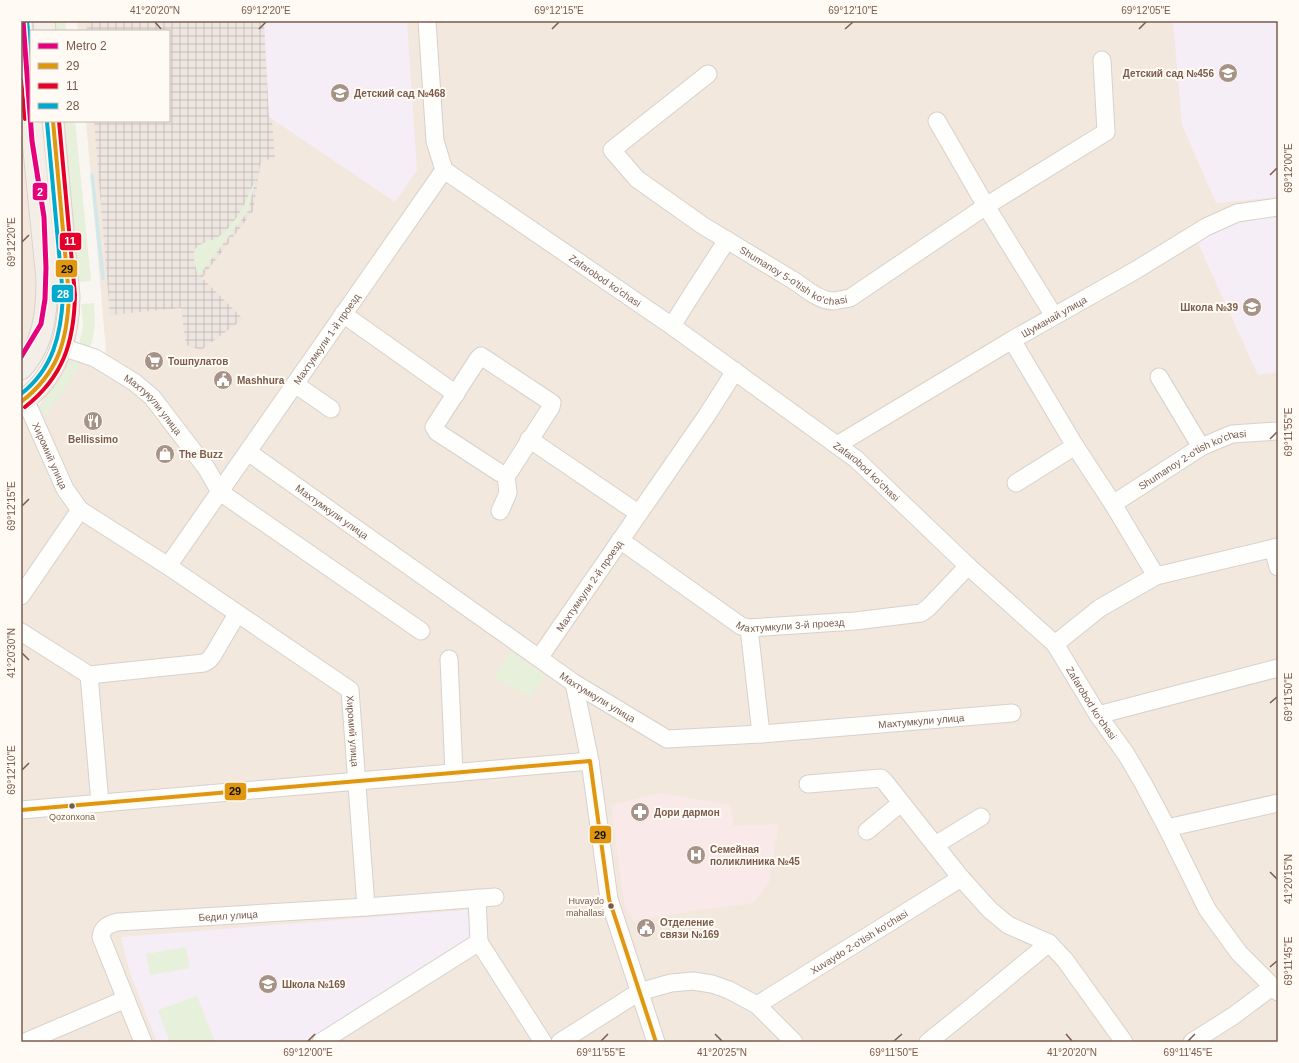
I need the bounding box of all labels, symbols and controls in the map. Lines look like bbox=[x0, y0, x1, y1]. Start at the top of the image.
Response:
text: 41°20'20"N bbox=[130, 5, 180, 16]
text: 69°12'20"E bbox=[241, 5, 291, 16]
text: 69°12'15"E bbox=[534, 5, 584, 16]
text: 69°12'10"E bbox=[828, 5, 878, 16]
text: 69°12'05"E bbox=[1121, 5, 1171, 16]
legend bbox=[30, 30, 170, 122]
text: Metro 2 bbox=[66, 39, 107, 53]
text: 29 bbox=[66, 59, 80, 73]
school or university icon: Детский сад №456 bbox=[1217, 62, 1239, 84]
place label: Детский сад №456 bbox=[1123, 68, 1214, 79]
text: 11 bbox=[66, 79, 79, 93]
school or university icon: Детский сад №468 bbox=[329, 82, 351, 104]
place label: Детский сад №468 bbox=[354, 88, 446, 99]
text: 28 bbox=[66, 99, 80, 113]
text: 69°12'00"E bbox=[1283, 143, 1294, 193]
line badge: 2 bbox=[32, 182, 48, 201]
text: 2 bbox=[37, 186, 43, 198]
text: 69°12'20"E bbox=[6, 217, 17, 267]
line badge: 11 bbox=[59, 232, 82, 251]
text: 11 bbox=[64, 235, 76, 247]
street label: Shumanoy 5-o'tish ko'chasi bbox=[738, 244, 848, 307]
street label: Zafarobod ko'chasi bbox=[567, 252, 643, 309]
line badge: 29 bbox=[55, 259, 78, 278]
text: 29 bbox=[61, 263, 73, 275]
line badge: 28 bbox=[51, 284, 74, 303]
text: 28 bbox=[57, 288, 69, 300]
street label: Махтумкули 1-й проезд bbox=[291, 291, 362, 386]
street label: Шуманай улица bbox=[1019, 293, 1089, 339]
school or university icon: Школа №39 bbox=[1241, 296, 1263, 318]
place label: Школа №39 bbox=[1180, 302, 1238, 313]
supermarket icon: Тошпулатов bbox=[143, 350, 165, 372]
place label: Тошпулатов bbox=[168, 356, 228, 367]
public building icon: Mashhura bbox=[212, 369, 234, 391]
street label: Махтукули улица bbox=[122, 372, 184, 437]
place label: Mashhura bbox=[237, 375, 285, 386]
text: 69°11'55"E bbox=[1283, 407, 1294, 456]
restaurant icon: Bellissimo bbox=[82, 410, 104, 432]
street label: Хиромий улица bbox=[31, 421, 70, 491]
street label: Shumanoy 2-o'tish ko'chasi bbox=[1136, 428, 1246, 492]
place label: Bellissimo bbox=[68, 434, 118, 445]
street label: Zafarobod ko'chasi bbox=[832, 439, 902, 503]
shop icon: The Buzz bbox=[154, 443, 176, 465]
place label: The Buzz bbox=[179, 449, 223, 460]
text: 69°12'15"E bbox=[6, 481, 17, 531]
street label: Махтумкули улица bbox=[294, 482, 371, 541]
street label: Махтумкули 2-й проезд bbox=[554, 538, 624, 633]
street label: Махтумкули 3-й проезд bbox=[734, 616, 845, 634]
text: 41°20'30"N bbox=[6, 628, 17, 678]
street label: Zafarobod ko'chasi bbox=[1064, 664, 1119, 741]
street label: Махтумкули улица bbox=[558, 669, 638, 724]
text: 69°11'50"E bbox=[1283, 672, 1294, 721]
street label: Хиромий улица bbox=[345, 695, 361, 768]
street label: Махтумкули улица bbox=[878, 711, 965, 730]
text: 69°12'10"E bbox=[6, 745, 17, 795]
line badge: 29 bbox=[224, 782, 247, 801]
text: 29 bbox=[229, 785, 241, 797]
marker: Qozonxona bbox=[67, 801, 77, 811]
pharmacy icon: Дори дармон bbox=[629, 801, 651, 823]
place label: Дори дармон bbox=[654, 807, 720, 818]
place label: Qozonxona bbox=[49, 812, 95, 822]
line badge: 29 bbox=[589, 825, 612, 844]
text: 29 bbox=[594, 829, 606, 841]
hospital icon: Семейная поликлиника №45 bbox=[685, 844, 707, 866]
place label: Семейная поликлиника №45 bbox=[710, 844, 800, 867]
text: 41°20'15"N bbox=[1283, 854, 1294, 904]
place label: Huvaydo mahallasi bbox=[566, 896, 604, 918]
marker: Huvaydo mahallasi bbox=[606, 901, 616, 911]
street label: Xuvaydo 2-o'tish ko'chasi bbox=[808, 907, 909, 976]
street label: Бедил улица bbox=[198, 908, 259, 923]
public building icon: Отделение связи №169 bbox=[635, 917, 657, 939]
place label: Отделение связи №169 bbox=[660, 917, 720, 940]
text: 69°11'45"E bbox=[1283, 936, 1294, 985]
school or university icon: Школа №169 bbox=[257, 973, 279, 995]
place label: Школа №169 bbox=[282, 979, 346, 990]
text: 69°12'00"E bbox=[283, 1047, 333, 1058]
text: 69°11'55"E bbox=[577, 1047, 626, 1058]
text: 41°20'25"N bbox=[697, 1047, 747, 1058]
text: 69°11'50"E bbox=[870, 1047, 919, 1058]
text: 41°20'20"N bbox=[1047, 1047, 1097, 1058]
text: 69°11'45"E bbox=[1164, 1047, 1213, 1058]

